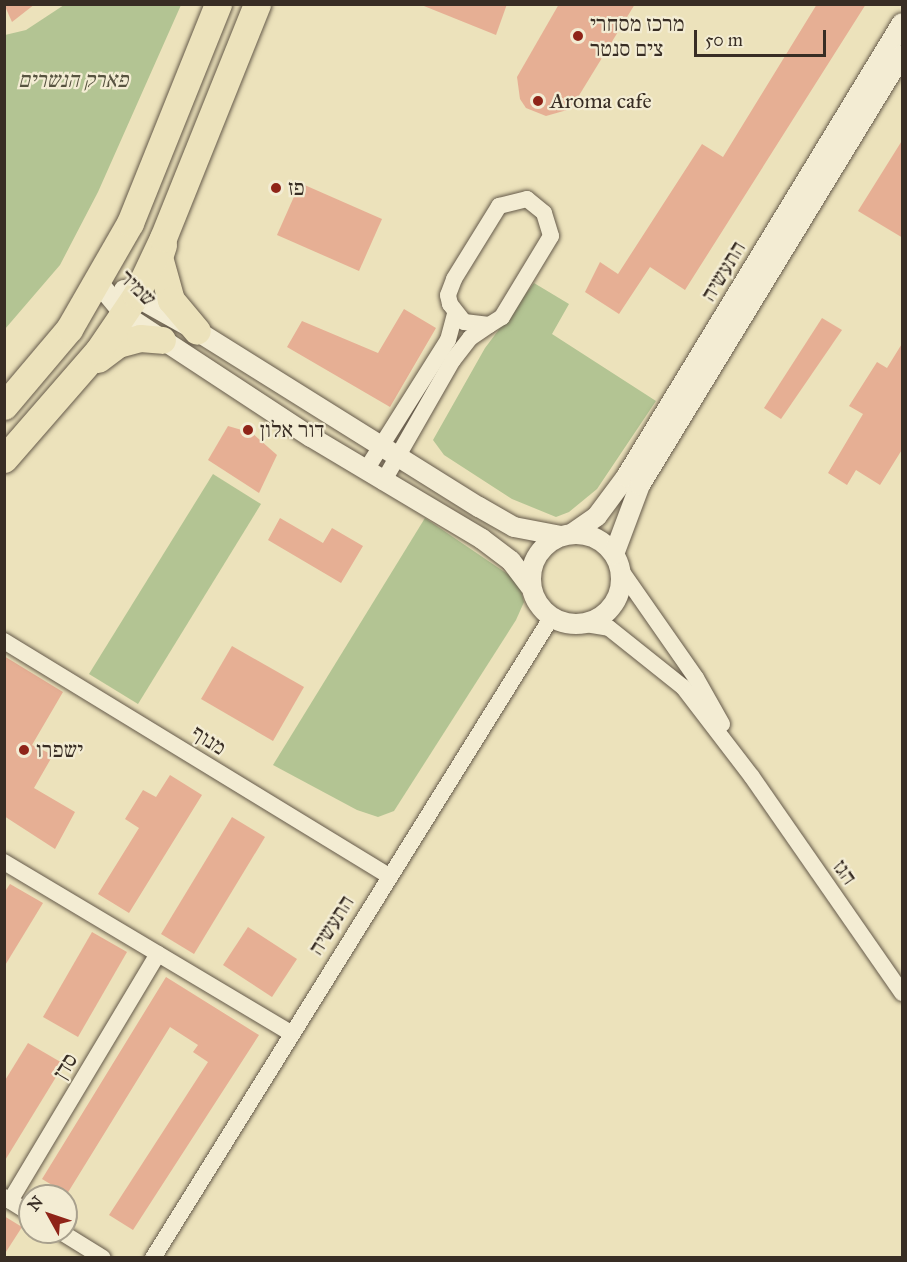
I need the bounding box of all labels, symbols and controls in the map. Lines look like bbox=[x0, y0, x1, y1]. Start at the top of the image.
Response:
place label: מרכז מסחרי צים סנטר bbox=[590, 10, 685, 62]
scale bar bbox=[697, 18, 829, 56]
marker: מרכז מסחרי צים סנטר bbox=[571, 29, 585, 43]
text: 50 m bbox=[705, 29, 743, 51]
park label: פארק הנשרים bbox=[18, 67, 128, 93]
place label: Aroma cafe bbox=[550, 88, 652, 114]
marker: Aroma cafe bbox=[531, 94, 545, 108]
place label: פז bbox=[288, 175, 305, 201]
marker: פז bbox=[269, 181, 283, 195]
street label: התעשיה bbox=[695, 236, 751, 306]
street label: שמיר bbox=[114, 264, 162, 312]
place label: דור אלון bbox=[260, 417, 324, 443]
marker: דור אלון bbox=[241, 423, 255, 437]
street label: מנוף bbox=[187, 719, 231, 761]
place label: ישפרו bbox=[36, 737, 83, 763]
marker: ישפרו bbox=[17, 743, 31, 757]
street label: הגז bbox=[827, 854, 863, 890]
street label: התעשיה bbox=[302, 890, 360, 960]
street label: סדן bbox=[47, 1048, 83, 1084]
north arrow bbox=[18, 1184, 78, 1244]
text: N bbox=[24, 1192, 47, 1215]

